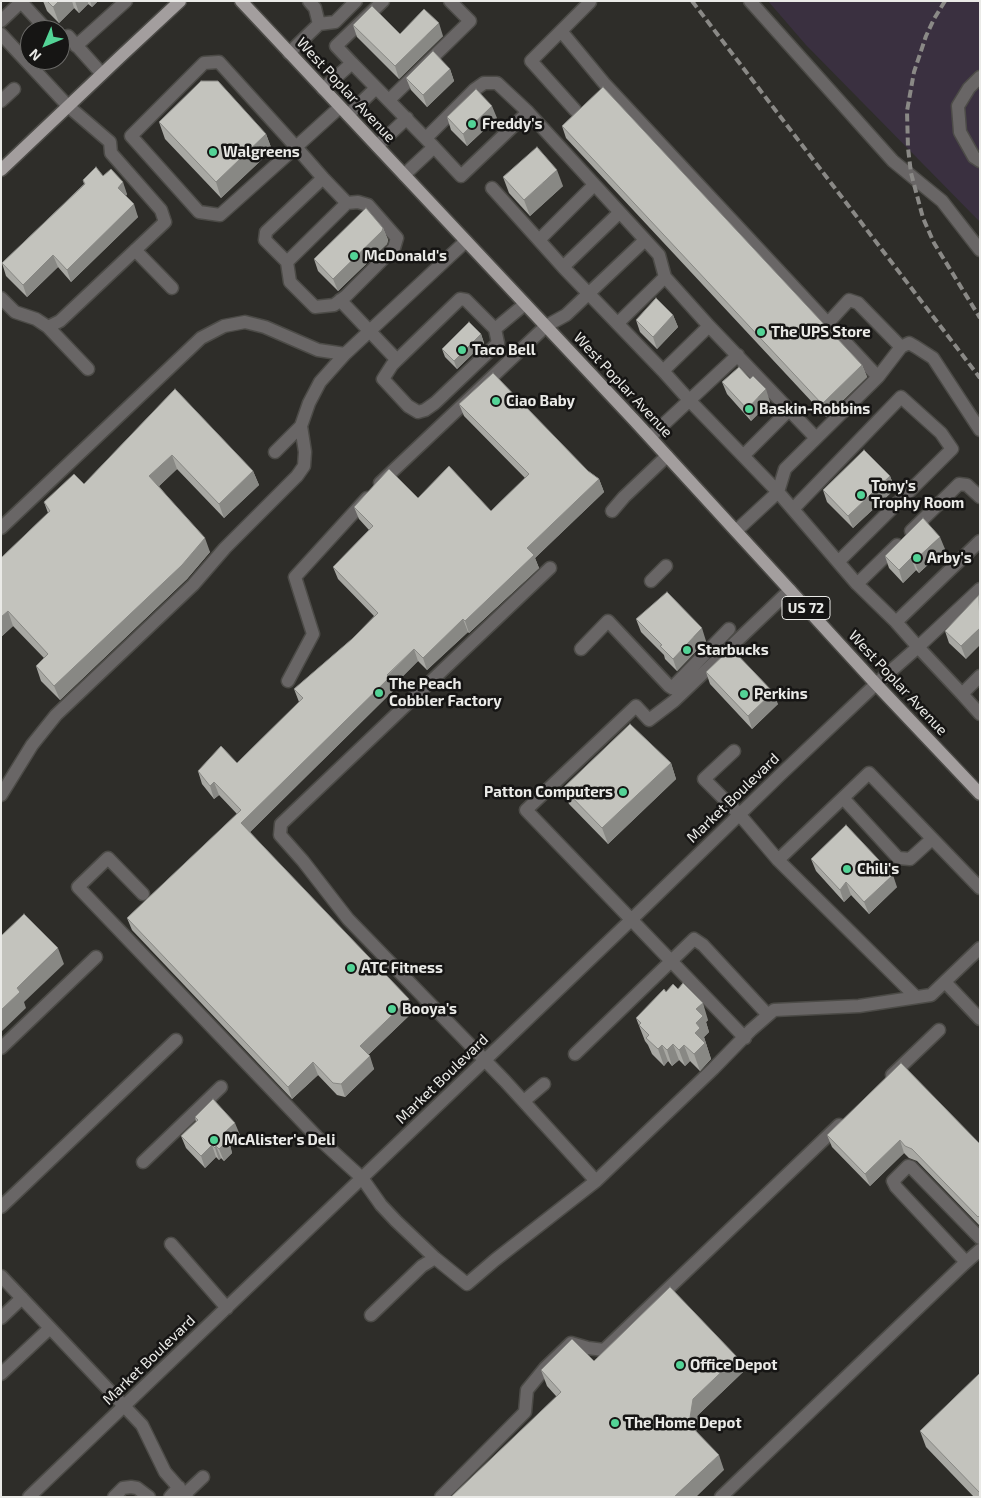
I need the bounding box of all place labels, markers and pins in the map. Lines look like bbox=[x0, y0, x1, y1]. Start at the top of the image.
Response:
place label: Freddy's bbox=[482, 115, 542, 133]
marker: Freddy's bbox=[466, 118, 478, 130]
place label: Walgreens bbox=[223, 143, 300, 161]
marker: Walgreens bbox=[207, 146, 219, 158]
place label: McDonald's bbox=[364, 247, 447, 265]
marker: McDonald's bbox=[348, 250, 360, 262]
place label: The UPS Store bbox=[771, 323, 871, 341]
marker: The UPS Store bbox=[755, 326, 767, 338]
place label: Taco Bell bbox=[472, 341, 536, 359]
marker: Taco Bell bbox=[456, 344, 468, 356]
place label: Ciao Baby bbox=[506, 392, 575, 410]
marker: Ciao Baby bbox=[490, 395, 502, 407]
place label: Baskin-Robbins bbox=[759, 400, 870, 418]
marker: Baskin-Robbins bbox=[743, 403, 755, 415]
place label: Tony's Trophy Room bbox=[871, 477, 964, 512]
marker: Tony's Trophy Room bbox=[855, 489, 867, 501]
place label: Arby's bbox=[927, 549, 972, 567]
marker: Arby's bbox=[911, 552, 923, 564]
place label: Starbucks bbox=[697, 641, 769, 659]
marker: Starbucks bbox=[681, 644, 693, 656]
place label: The Peach Cobbler Factory bbox=[389, 675, 502, 710]
place label: Perkins bbox=[754, 685, 808, 703]
marker: The Peach Cobbler Factory bbox=[373, 687, 385, 699]
marker: Perkins bbox=[738, 688, 750, 700]
place label: Patton Computers bbox=[484, 783, 613, 801]
marker: Patton Computers bbox=[617, 786, 629, 798]
place label: Chili's bbox=[857, 860, 899, 878]
marker: Chili's bbox=[841, 863, 853, 875]
place label: ATC Fitness bbox=[361, 959, 443, 977]
marker: ATC Fitness bbox=[345, 962, 357, 974]
place label: Booya's bbox=[402, 1000, 457, 1018]
marker: Booya's bbox=[386, 1003, 398, 1015]
place label: McAlister's Deli bbox=[224, 1131, 335, 1149]
marker: McAlister's Deli bbox=[208, 1134, 220, 1146]
place label: Office Depot bbox=[690, 1356, 777, 1374]
marker: Office Depot bbox=[674, 1359, 686, 1371]
place label: The Home Depot bbox=[625, 1414, 742, 1432]
marker: The Home Depot bbox=[609, 1417, 621, 1429]

